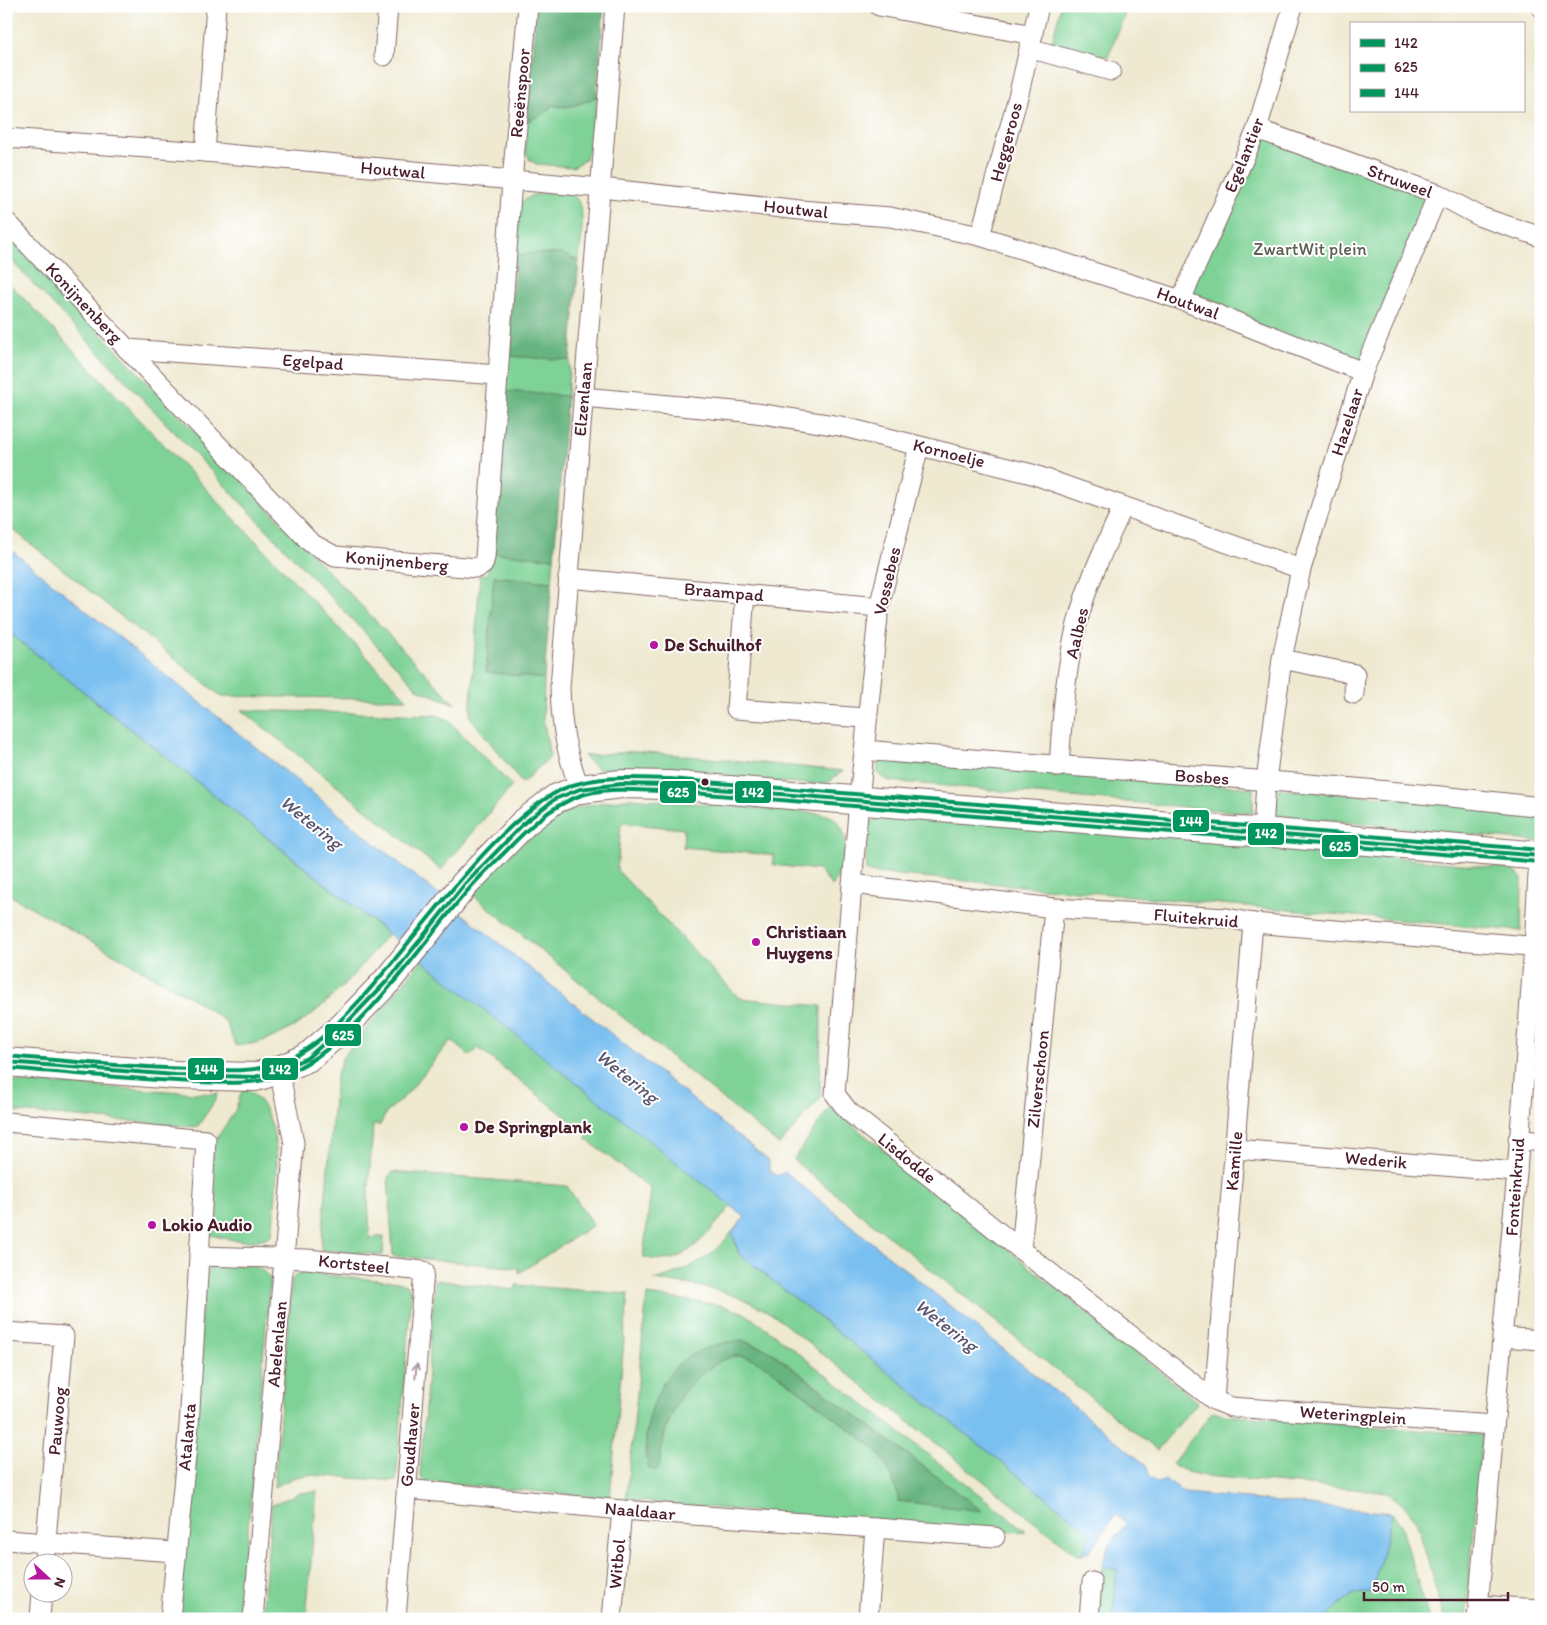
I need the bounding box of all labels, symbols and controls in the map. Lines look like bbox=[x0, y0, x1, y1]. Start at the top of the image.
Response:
legend bbox=[1350, 22, 1524, 112]
text: 142 bbox=[1394, 34, 1418, 52]
street label: Reeënspoor bbox=[505, 47, 535, 139]
text: 625 bbox=[1394, 58, 1418, 76]
text: 144 bbox=[1394, 84, 1419, 102]
street label: Heggeroos bbox=[985, 100, 1027, 184]
street label: Egelantier bbox=[1219, 114, 1269, 196]
street label: Houtwal bbox=[360, 156, 426, 184]
street label: Struweel bbox=[1364, 159, 1436, 203]
street label: Houtwal bbox=[763, 195, 829, 223]
park label: ZwartWit plein bbox=[1253, 238, 1367, 260]
street label: Konijnenberg bbox=[41, 258, 128, 349]
street label: Houtwal bbox=[1154, 282, 1222, 324]
street label: Egelpad bbox=[282, 349, 344, 375]
street label: Elzenlaan bbox=[569, 360, 597, 437]
street label: Hazelaar bbox=[1326, 385, 1368, 459]
street label: Kornoelje bbox=[911, 433, 987, 473]
street label: Vossebes bbox=[868, 545, 906, 617]
street label: Konijnenberg bbox=[345, 546, 450, 577]
street label: Braampad bbox=[683, 578, 765, 606]
street label: Aalbes bbox=[1060, 605, 1094, 661]
place label: De Schuilhof bbox=[664, 634, 762, 656]
marker: De Schuilhof bbox=[648, 639, 660, 651]
street label: Bosbes bbox=[1174, 764, 1230, 790]
unlabelled marker bbox=[700, 777, 710, 787]
line badge: 625 bbox=[659, 780, 697, 804]
line badge: 142 bbox=[734, 780, 772, 804]
text: 625 bbox=[667, 784, 690, 801]
text: 142 bbox=[742, 784, 765, 801]
water label: Wetering bbox=[276, 790, 349, 856]
line badge: 144 bbox=[1172, 809, 1210, 833]
text: 144 bbox=[1179, 813, 1203, 830]
line badge: 142 bbox=[1247, 822, 1285, 846]
text: 142 bbox=[1255, 825, 1278, 842]
line badge: 625 bbox=[1321, 834, 1359, 858]
text: 625 bbox=[1329, 838, 1352, 855]
street label: Fluitekruid bbox=[1153, 903, 1240, 933]
place label: Christiaan Huygens bbox=[766, 921, 847, 964]
marker: Christiaan Huygens bbox=[750, 936, 762, 948]
line badge: 625 bbox=[324, 1023, 362, 1047]
text: 625 bbox=[332, 1027, 355, 1044]
street label: Zilverschoon bbox=[1022, 1029, 1054, 1129]
water label: Wetering bbox=[592, 1044, 665, 1110]
line badge: 144 bbox=[187, 1057, 225, 1081]
line badge: 142 bbox=[261, 1057, 299, 1081]
text: 144 bbox=[194, 1061, 218, 1078]
text: 142 bbox=[269, 1061, 292, 1078]
place label: De Springplank bbox=[474, 1116, 593, 1138]
marker: De Springplank bbox=[458, 1121, 470, 1133]
street label: Lisdodde bbox=[873, 1128, 941, 1188]
street label: Kamille bbox=[1220, 1130, 1248, 1192]
street label: Fonteinkruid bbox=[1501, 1137, 1529, 1237]
street label: Wederik bbox=[1344, 1146, 1409, 1174]
place label: Lokio Audio bbox=[162, 1214, 252, 1236]
marker: Lokio Audio bbox=[146, 1219, 158, 1231]
street label: Kortsteel bbox=[317, 1249, 391, 1279]
water label: Wetering bbox=[911, 1294, 984, 1358]
street label: Abelenlaan bbox=[262, 1299, 292, 1388]
one-way arrow bbox=[411, 1363, 421, 1379]
street label: Pauwoog bbox=[43, 1385, 71, 1456]
street label: Weteringplein bbox=[1299, 1400, 1407, 1430]
street label: Goudhaver bbox=[395, 1401, 425, 1488]
street label: Atalanta bbox=[173, 1402, 201, 1472]
street label: Naaldaar bbox=[604, 1497, 677, 1525]
street label: Witbol bbox=[604, 1538, 630, 1590]
north arrow bbox=[22, 1552, 72, 1602]
scale bar bbox=[1364, 1570, 1508, 1602]
text: N bbox=[50, 1575, 69, 1590]
text: 50 m bbox=[1372, 1578, 1405, 1596]

